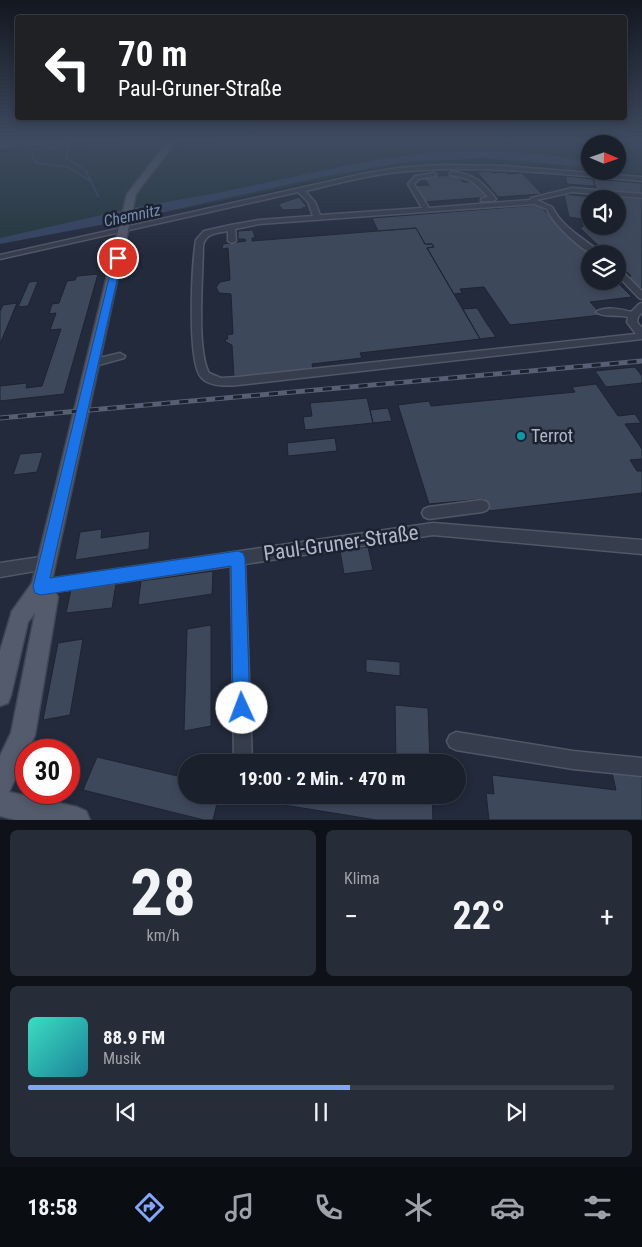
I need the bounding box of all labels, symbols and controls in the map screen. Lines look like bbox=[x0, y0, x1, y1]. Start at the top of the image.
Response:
text: 70 m bbox=[118, 34, 187, 75]
icon: left bbox=[35, 35, 100, 100]
text: Paul-Gruner-Straße bbox=[118, 76, 282, 101]
north arrow bbox=[581, 135, 626, 180]
map controls bbox=[581, 135, 626, 290]
button: sound bbox=[581, 190, 626, 235]
water label: Chemnitz bbox=[102, 200, 162, 231]
pin bbox=[97, 237, 139, 279]
icon: arrive bbox=[104, 244, 132, 272]
button: layers bbox=[581, 245, 626, 290]
place label: Terrot bbox=[531, 425, 573, 446]
marker: Terrot bbox=[515, 430, 527, 442]
street label: Paul-Gruner-Straße bbox=[262, 520, 420, 566]
position arrow bbox=[215, 681, 267, 733]
speed limit sign: 30 bbox=[15, 739, 80, 804]
text: 19:00 · 2 Min. · 470 m bbox=[238, 767, 406, 790]
text: 28 bbox=[130, 855, 196, 931]
text: Klima bbox=[344, 869, 380, 888]
text: 22° bbox=[452, 894, 506, 938]
text: − bbox=[344, 900, 358, 933]
text: + bbox=[600, 900, 614, 933]
text: km/h bbox=[147, 926, 179, 945]
text: 88.9 FM bbox=[103, 1026, 165, 1049]
text: Musik bbox=[103, 1049, 141, 1068]
icon: previous bbox=[112, 1098, 140, 1126]
icon: pause bbox=[307, 1098, 335, 1126]
icon: next bbox=[502, 1098, 530, 1126]
icon: directions bbox=[132, 1190, 167, 1225]
icon: music bbox=[222, 1190, 257, 1225]
icon: phone bbox=[311, 1190, 346, 1225]
icon: climate bbox=[401, 1190, 436, 1225]
icon: car bbox=[490, 1190, 525, 1225]
icon: filters bbox=[580, 1190, 615, 1225]
text: 18:58 bbox=[27, 1195, 78, 1220]

